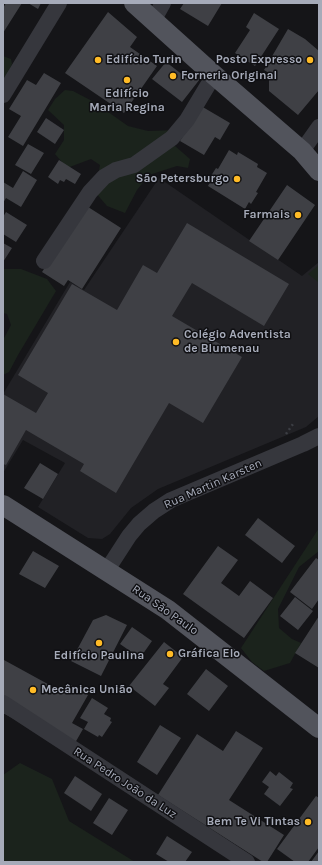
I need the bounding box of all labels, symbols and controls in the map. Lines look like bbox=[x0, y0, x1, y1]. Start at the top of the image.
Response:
place label: Edifício Turin bbox=[106, 53, 182, 67]
place label: Posto Expresso bbox=[216, 53, 302, 67]
marker: Edifício Turin bbox=[93, 55, 103, 65]
marker: Posto Expresso bbox=[305, 55, 315, 65]
place label: Forneria Original bbox=[181, 69, 277, 83]
marker: Forneria Original bbox=[168, 71, 178, 81]
marker: Edifício Maria Regina bbox=[122, 75, 132, 85]
place label: Edifício Maria Regina bbox=[89, 87, 165, 115]
place label: São Petersburgo bbox=[136, 172, 229, 186]
marker: São Petersburgo bbox=[232, 174, 242, 184]
place label: Farmais bbox=[243, 208, 290, 222]
marker: Farmais bbox=[293, 210, 303, 220]
place label: Colégio Adventista de Blumenau bbox=[184, 328, 291, 356]
marker: Colégio Adventista de Blumenau bbox=[171, 337, 181, 347]
street label: Rua Martin Karsten bbox=[162, 456, 264, 512]
street label: Rua São Paulo bbox=[129, 582, 201, 638]
marker: Edifício Paulina bbox=[94, 638, 104, 648]
place label: Gráfica Elo bbox=[178, 647, 240, 661]
place label: Edifício Paulina bbox=[54, 649, 144, 663]
marker: Gráfica Elo bbox=[165, 649, 175, 659]
place label: Mecânica União bbox=[41, 683, 133, 697]
marker: Mecânica União bbox=[28, 685, 38, 695]
street label: Rua Pedro João da Luz bbox=[71, 744, 179, 822]
place label: Bem Te Vi Tintas bbox=[207, 815, 300, 829]
marker: Bem Te Vi Tintas bbox=[303, 817, 313, 827]

